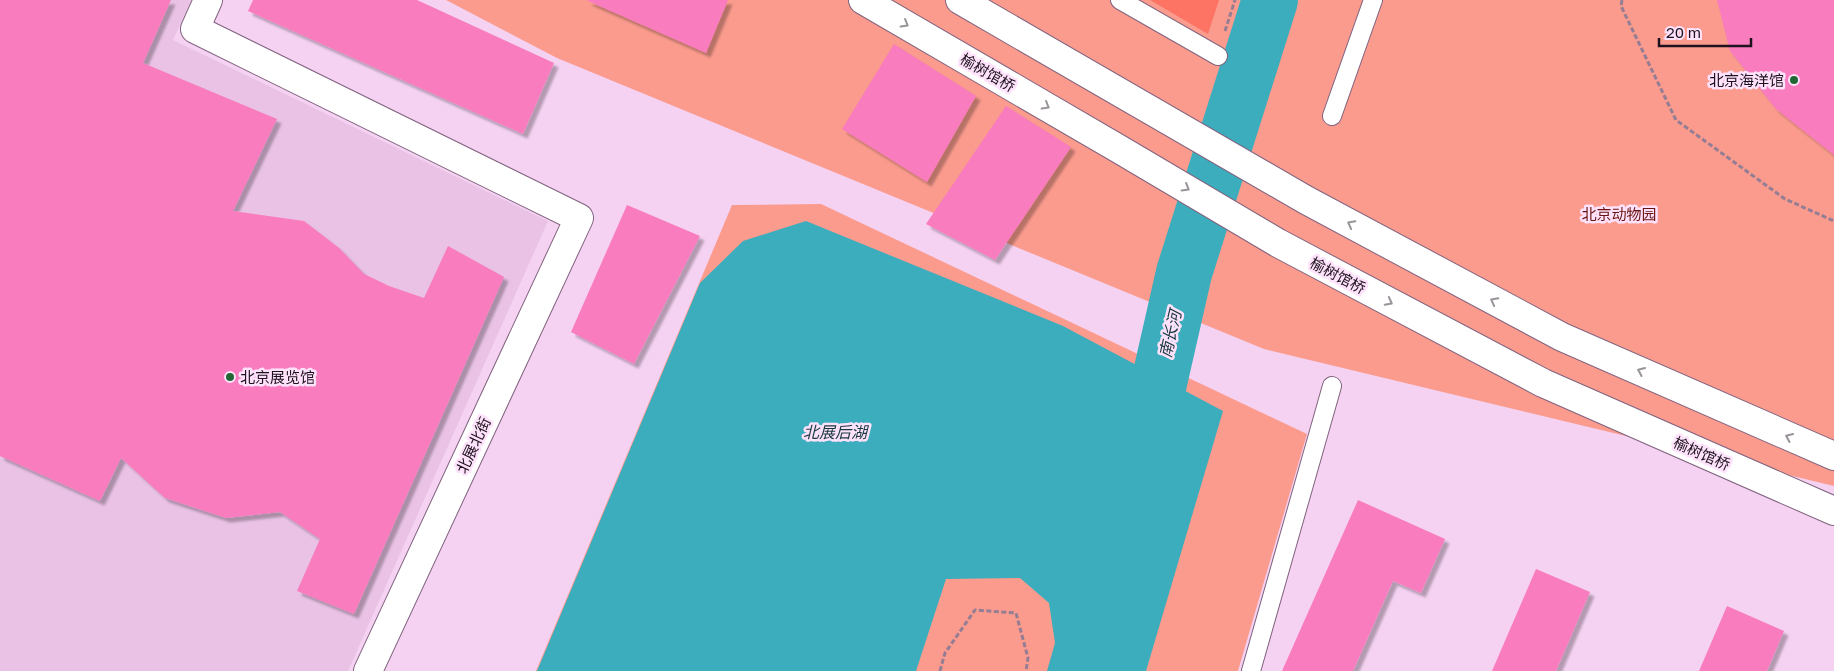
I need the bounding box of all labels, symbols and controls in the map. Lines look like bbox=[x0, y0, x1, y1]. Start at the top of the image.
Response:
scale bar bbox=[1659, 15, 1752, 47]
one-way arrow bbox=[900, 18, 909, 28]
text: 20 m bbox=[1666, 23, 1701, 41]
street label: 榆树馆桥 bbox=[958, 49, 1018, 95]
place label: 北京海洋馆 bbox=[1709, 71, 1784, 89]
marker: 北京海洋馆 bbox=[1788, 74, 1800, 86]
one-way arrow bbox=[1040, 100, 1049, 110]
one-way arrow bbox=[1180, 182, 1189, 192]
park label: 北京动物园 bbox=[1581, 205, 1657, 223]
one-way arrow bbox=[1347, 220, 1356, 230]
street label: 榆树馆桥 bbox=[1307, 253, 1369, 297]
one-way arrow bbox=[1384, 296, 1393, 306]
one-way arrow bbox=[1491, 297, 1500, 307]
water label: 南长河 bbox=[1155, 305, 1186, 360]
one-way arrow bbox=[1637, 367, 1646, 378]
place label: 北京展览馆 bbox=[240, 368, 315, 386]
marker: 北京展览馆 bbox=[224, 371, 236, 383]
street label: 北展北街 bbox=[452, 414, 494, 476]
water label: 北展后湖 bbox=[803, 422, 870, 442]
one-way arrow bbox=[1785, 432, 1794, 443]
street label: 榆树馆桥 bbox=[1671, 433, 1733, 473]

